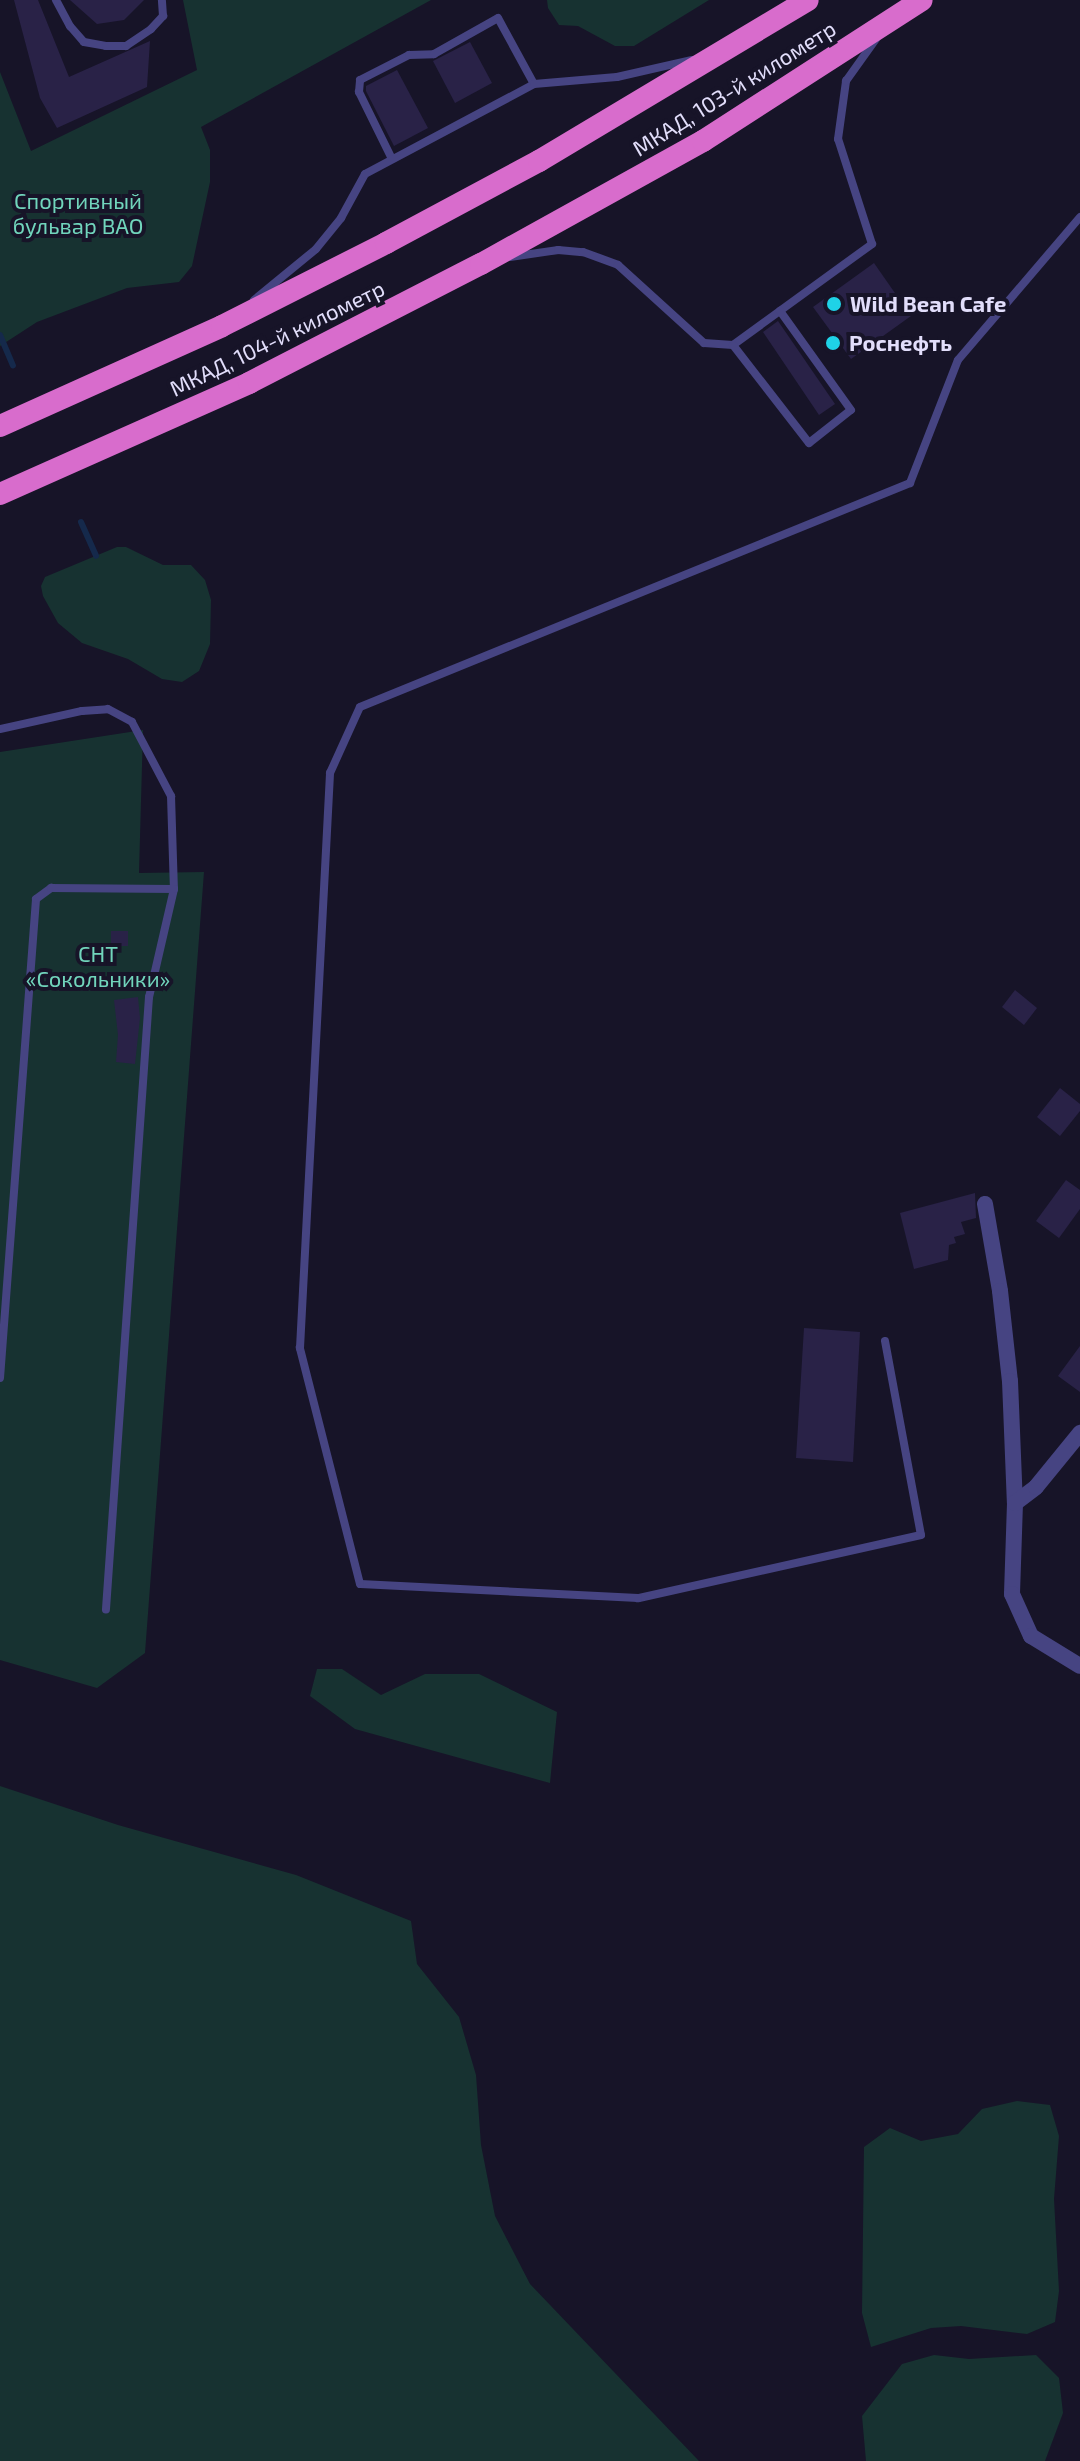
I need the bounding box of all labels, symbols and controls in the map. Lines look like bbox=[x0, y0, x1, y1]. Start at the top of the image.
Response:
street label: МКАД, 103-й километр bbox=[628, 15, 840, 161]
park label: Спортивный бульвар ВАО bbox=[12, 187, 144, 238]
street label: МКАД, 104-й километр bbox=[165, 274, 389, 402]
place label: Wild Bean Cafe bbox=[850, 291, 1006, 317]
marker: Wild Bean Cafe bbox=[825, 295, 843, 313]
place label: Роснефть bbox=[849, 330, 952, 356]
marker: Роснефть bbox=[824, 334, 842, 352]
park label: СНТ «Сокольники» bbox=[26, 940, 170, 992]

